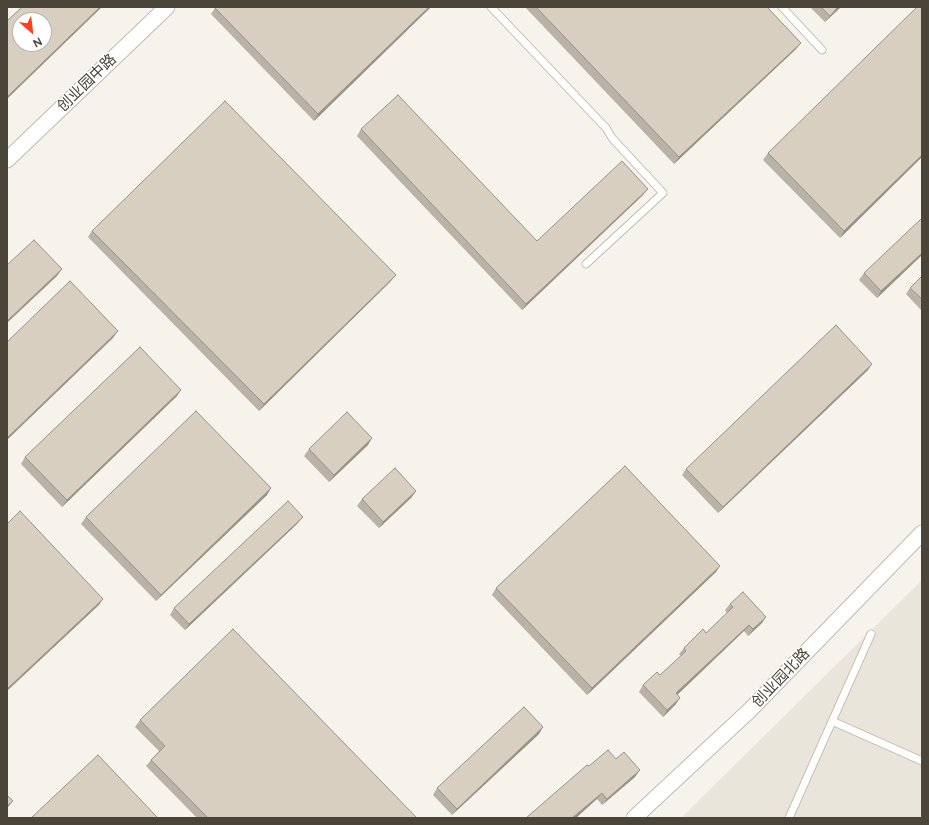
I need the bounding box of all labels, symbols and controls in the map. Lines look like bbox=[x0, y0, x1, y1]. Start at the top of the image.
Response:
north arrow bbox=[12, 12, 52, 52]
text: N bbox=[31, 34, 44, 50]
street label: 创业园中路 bbox=[54, 50, 120, 116]
street label: 创业园北路 bbox=[748, 645, 814, 711]

